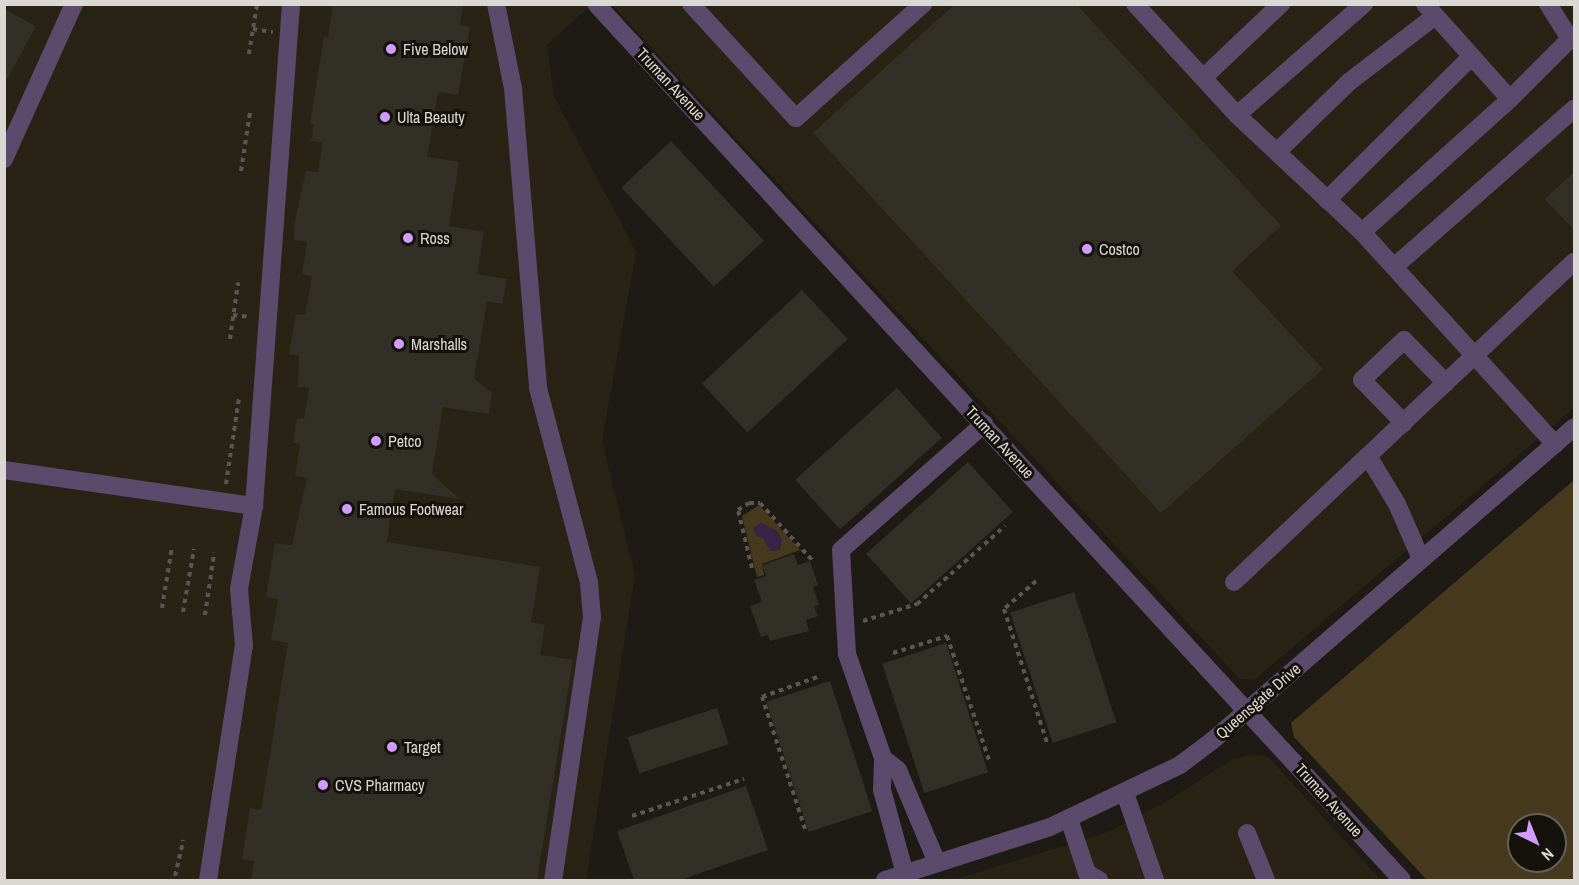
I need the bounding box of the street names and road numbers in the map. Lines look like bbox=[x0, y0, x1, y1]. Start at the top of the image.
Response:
street label: Truman Avenue bbox=[632, 44, 710, 124]
street label: Truman Avenue bbox=[961, 402, 1039, 482]
street label: Queensgate Drive bbox=[1212, 659, 1304, 743]
street label: Truman Avenue bbox=[1291, 759, 1367, 841]

